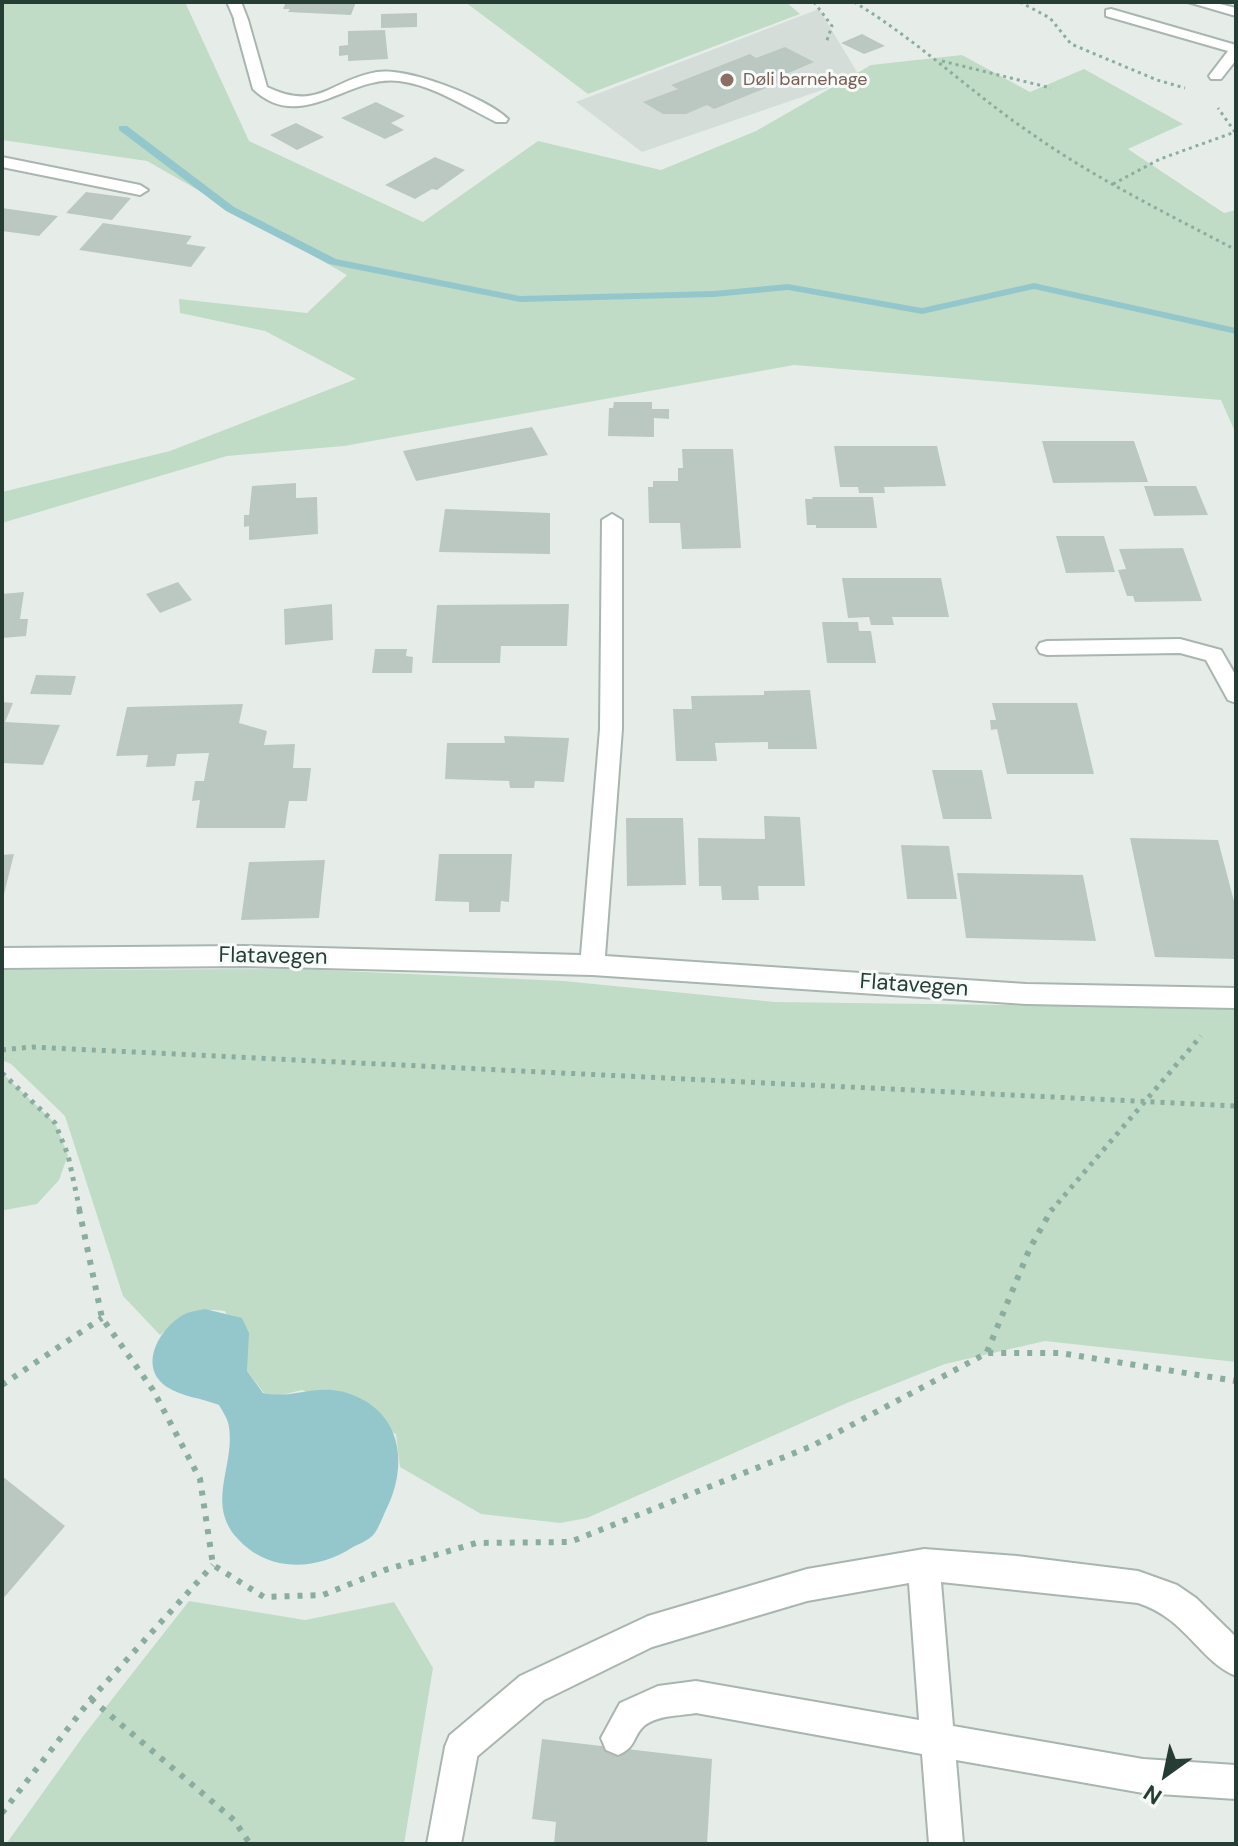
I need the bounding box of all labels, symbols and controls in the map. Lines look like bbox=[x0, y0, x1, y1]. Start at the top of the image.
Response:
place label: Døli barnehage bbox=[743, 69, 868, 91]
marker: Døli barnehage bbox=[718, 71, 736, 89]
street label: Flatavegen bbox=[218, 943, 328, 971]
street label: Flatavegen bbox=[859, 969, 969, 1003]
north arrow bbox=[1126, 1734, 1206, 1814]
text: N bbox=[1138, 1778, 1167, 1811]

